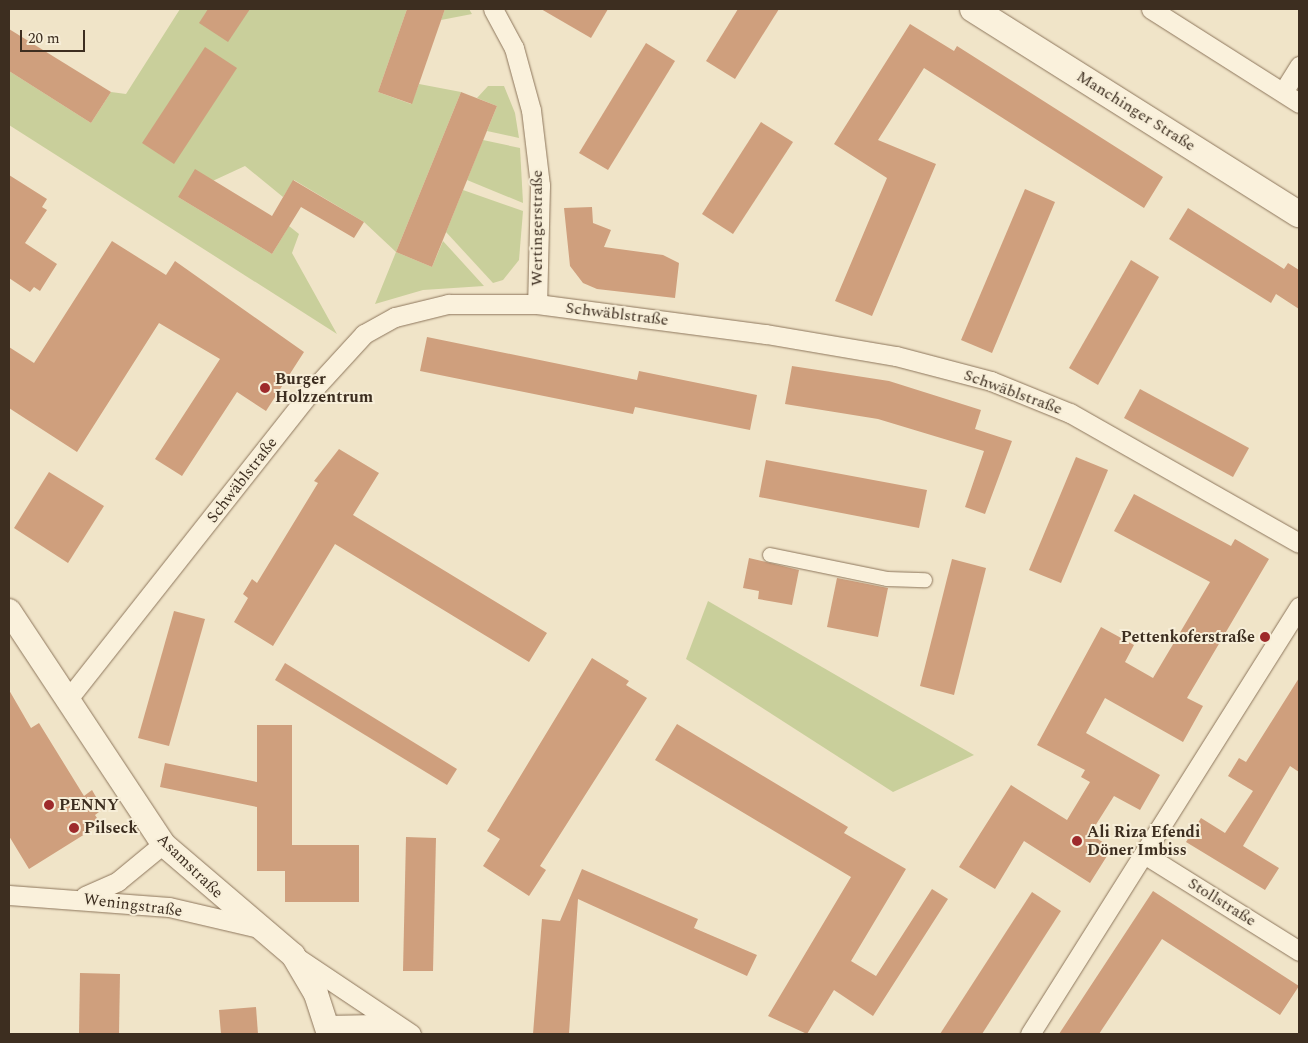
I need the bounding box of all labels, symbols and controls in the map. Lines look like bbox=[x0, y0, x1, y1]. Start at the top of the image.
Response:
scale bar bbox=[22, 20, 88, 52]
text: 20 m bbox=[28, 27, 60, 50]
street label: Manchinger Straße bbox=[1073, 67, 1199, 155]
street label: Wertingerstraße bbox=[527, 170, 547, 286]
street label: Schwäblstraße bbox=[565, 298, 669, 330]
street label: Schwäblstraße bbox=[961, 365, 1065, 419]
place label: Burger Holzzentrum bbox=[275, 369, 373, 407]
marker: Burger Holzzentrum bbox=[259, 382, 271, 394]
street label: Schwäblstraße bbox=[203, 433, 281, 527]
place label: Pettenkoferstraße bbox=[1121, 627, 1255, 647]
marker: Pettenkoferstraße bbox=[1259, 631, 1271, 643]
place label: PENNY bbox=[59, 795, 119, 815]
marker: PENNY bbox=[43, 799, 55, 811]
place label: Pilseck bbox=[84, 818, 138, 838]
marker: Pilseck bbox=[68, 822, 80, 834]
place label: Ali Riza Efendi Döner Imbiss bbox=[1087, 822, 1200, 860]
street label: Asamstraße bbox=[153, 830, 227, 902]
marker: Ali Riza Efendi Döner Imbiss bbox=[1071, 835, 1083, 847]
street label: Stollstraße bbox=[1184, 874, 1260, 930]
street label: Weningstraße bbox=[82, 889, 184, 921]

